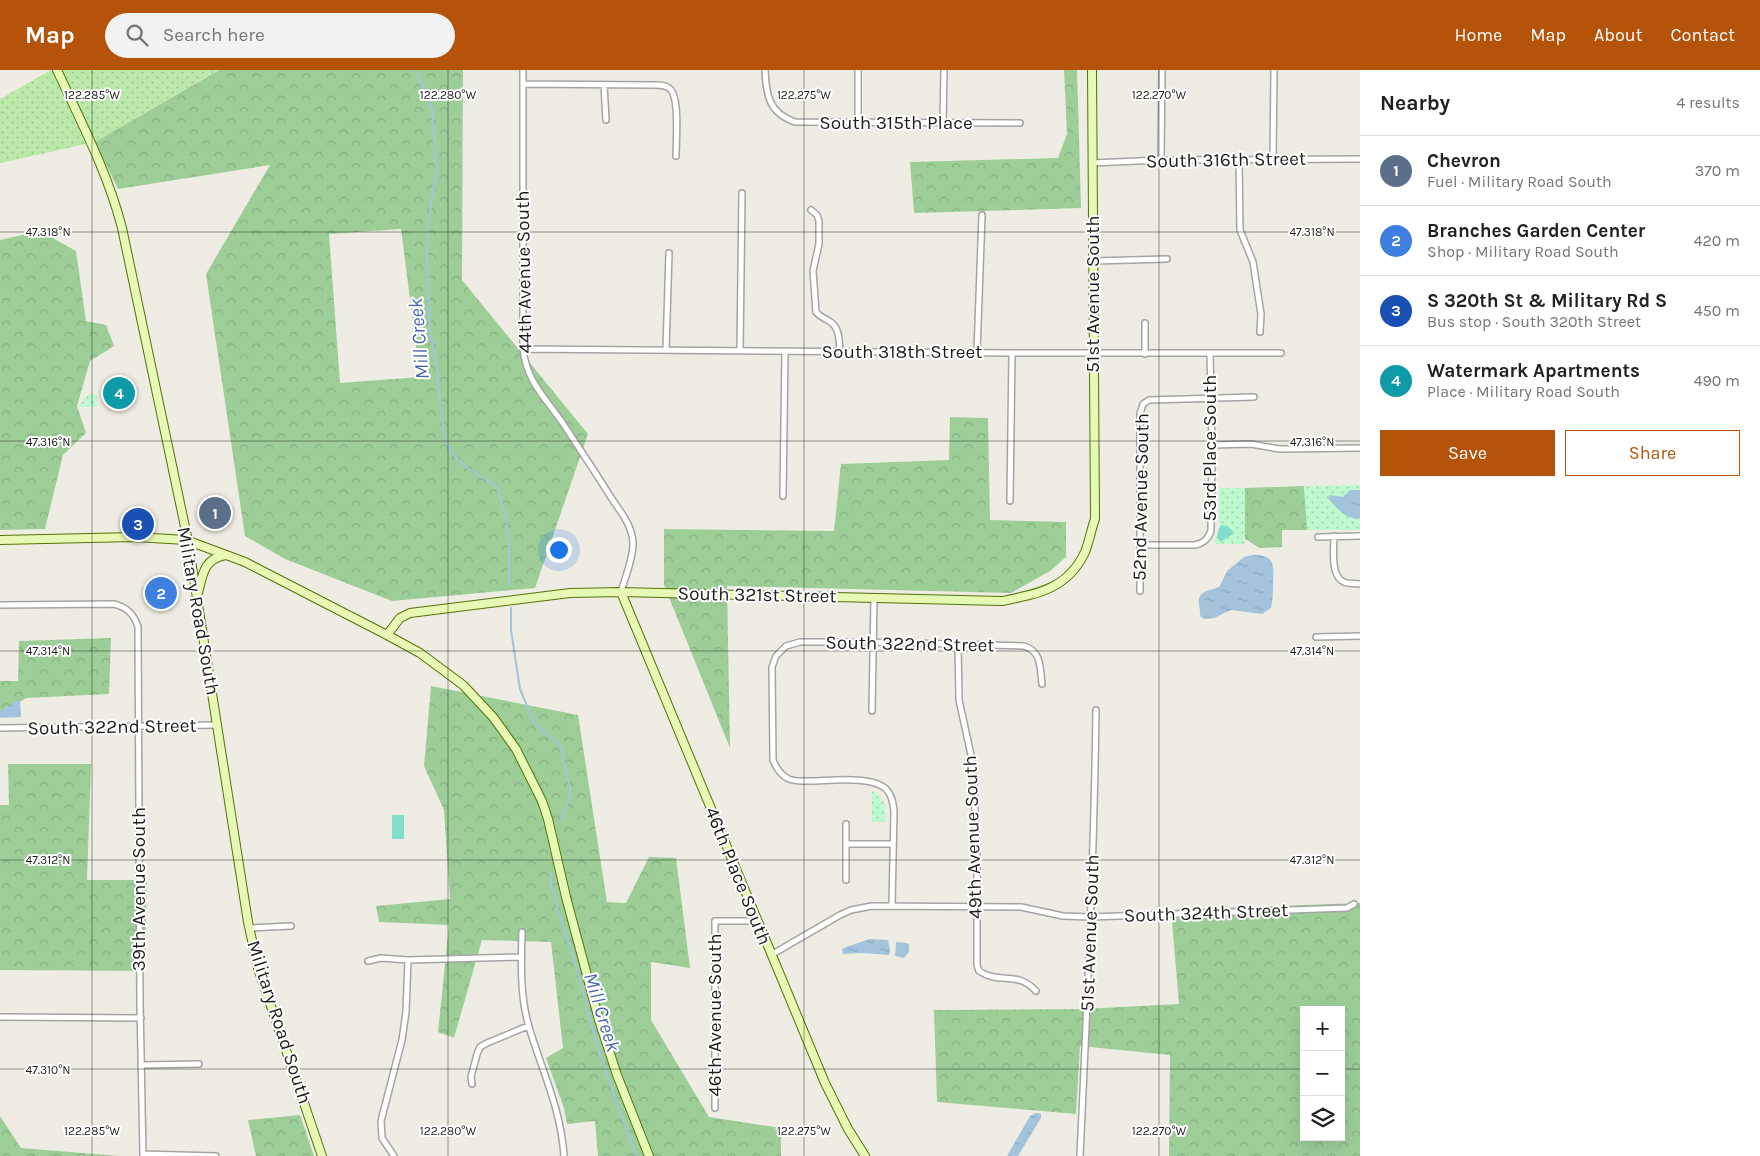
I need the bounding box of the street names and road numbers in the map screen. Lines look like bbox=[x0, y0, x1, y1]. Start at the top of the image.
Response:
street label: South 315th Place bbox=[819, 112, 973, 134]
street label: South 316th Street bbox=[1146, 148, 1306, 172]
street label: 44th Avenue South bbox=[512, 190, 536, 354]
street label: 51st Avenue South bbox=[1082, 215, 1104, 373]
street label: South 318th Street bbox=[822, 341, 982, 363]
street label: 53rd Place South bbox=[1199, 375, 1221, 521]
street label: 52nd Avenue South bbox=[1129, 413, 1153, 581]
street label: Military Road South bbox=[172, 525, 224, 697]
street label: South 321st Street bbox=[677, 583, 837, 607]
street label: South 322nd Street bbox=[825, 632, 995, 656]
street label: South 322nd Street bbox=[27, 715, 197, 739]
street label: 49th Avenue South bbox=[959, 755, 987, 919]
street label: 46th Place South bbox=[700, 804, 776, 948]
street label: 39th Avenue South bbox=[128, 807, 150, 971]
street label: 51st Avenue South bbox=[1076, 854, 1104, 1012]
street label: South 324th Street bbox=[1123, 899, 1289, 927]
street label: 46th Avenue South bbox=[704, 933, 726, 1097]
street label: Military Road South bbox=[242, 937, 316, 1107]

